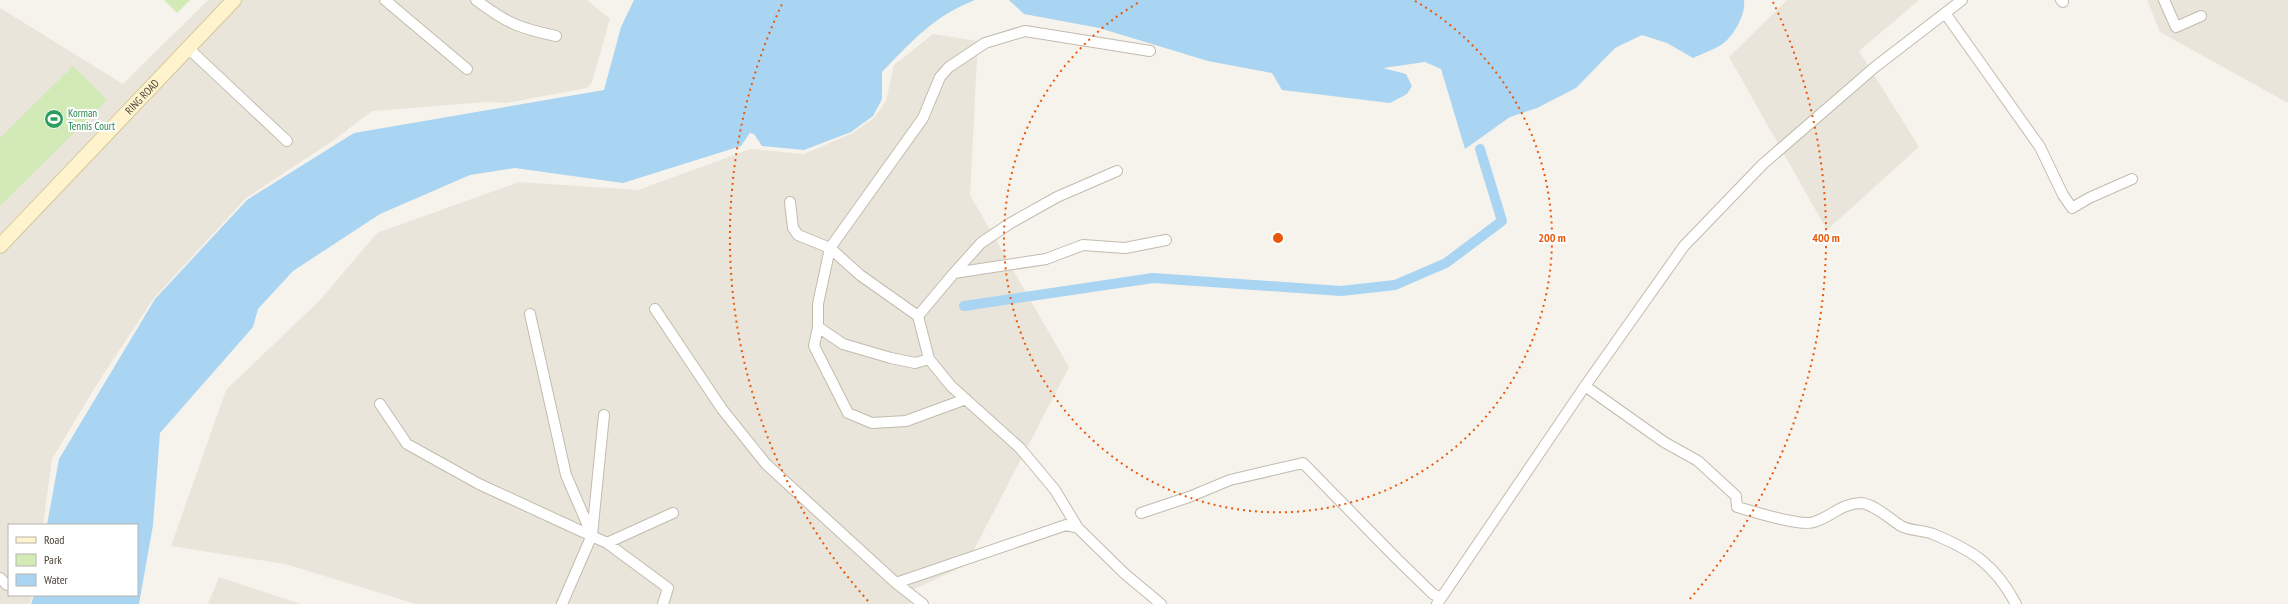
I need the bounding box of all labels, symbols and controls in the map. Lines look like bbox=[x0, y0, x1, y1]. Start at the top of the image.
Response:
street label: RING ROAD bbox=[122, 76, 162, 117]
place label: Korman Tennis Court bbox=[68, 106, 115, 133]
sports icon: Korman Tennis Court bbox=[43, 108, 65, 130]
text: 200 m bbox=[1538, 230, 1566, 245]
text: 400 m bbox=[1812, 230, 1840, 245]
centre of rings bbox=[1271, 231, 1285, 245]
legend bbox=[8, 524, 138, 596]
text: Road bbox=[44, 532, 64, 547]
text: Park bbox=[44, 552, 62, 567]
text: Water bbox=[44, 572, 69, 587]

